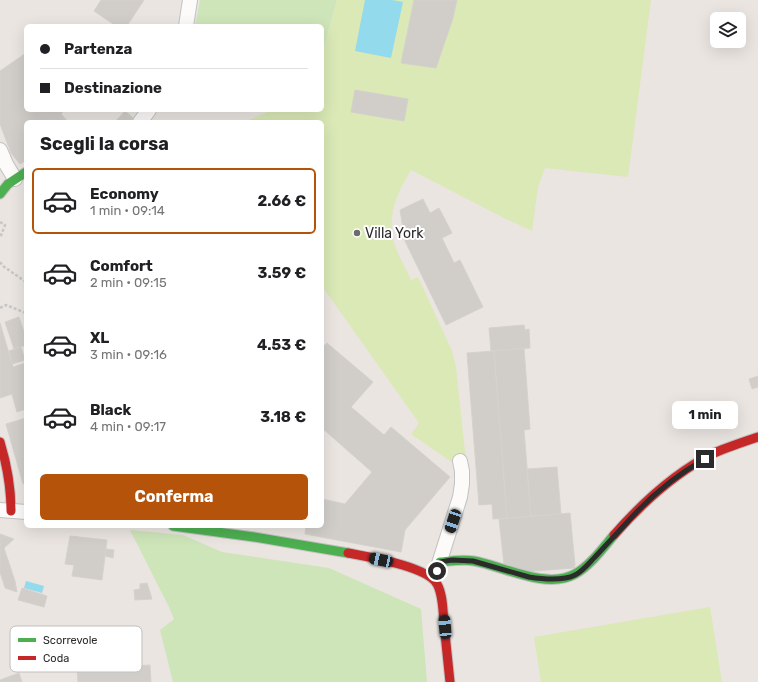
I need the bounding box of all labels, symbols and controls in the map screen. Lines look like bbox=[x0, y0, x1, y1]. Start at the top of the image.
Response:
map controls bbox=[710, 12, 746, 48]
button: layers bbox=[710, 12, 746, 48]
text: Partenza bbox=[64, 40, 132, 58]
text: Destinazione bbox=[64, 79, 162, 97]
text: Scegli la corsa bbox=[40, 133, 169, 155]
icon: car bbox=[42, 183, 78, 219]
text: Economy bbox=[90, 185, 159, 203]
text: 2.66 € bbox=[258, 192, 306, 210]
text: 1 min · 09:14 bbox=[90, 203, 165, 218]
place label: Villa York bbox=[365, 225, 424, 242]
marker: Villa York bbox=[352, 228, 362, 238]
icon: car bbox=[42, 255, 78, 291]
text: Comfort bbox=[90, 257, 153, 275]
text: 3.59 € bbox=[258, 264, 306, 282]
text: 2 min · 09:15 bbox=[90, 275, 167, 290]
icon: car bbox=[42, 327, 78, 363]
text: XL bbox=[90, 329, 109, 347]
text: 4.53 € bbox=[257, 336, 306, 354]
text: 3 min · 09:16 bbox=[90, 347, 167, 362]
icon: car bbox=[42, 399, 78, 435]
text: Black bbox=[90, 401, 131, 419]
callout: 1 min bbox=[672, 401, 738, 429]
text: 1 min bbox=[688, 407, 722, 422]
text: 3.18 € bbox=[260, 408, 306, 426]
text: 4 min · 09:17 bbox=[90, 419, 166, 434]
route end bbox=[696, 450, 714, 468]
button: Conferma bbox=[40, 474, 308, 520]
car bbox=[444, 508, 462, 534]
car bbox=[368, 552, 394, 568]
route start bbox=[428, 562, 446, 580]
car bbox=[438, 615, 452, 639]
legend bbox=[10, 626, 142, 672]
text: Scorrevole bbox=[43, 634, 97, 647]
text: Coda bbox=[43, 652, 69, 665]

